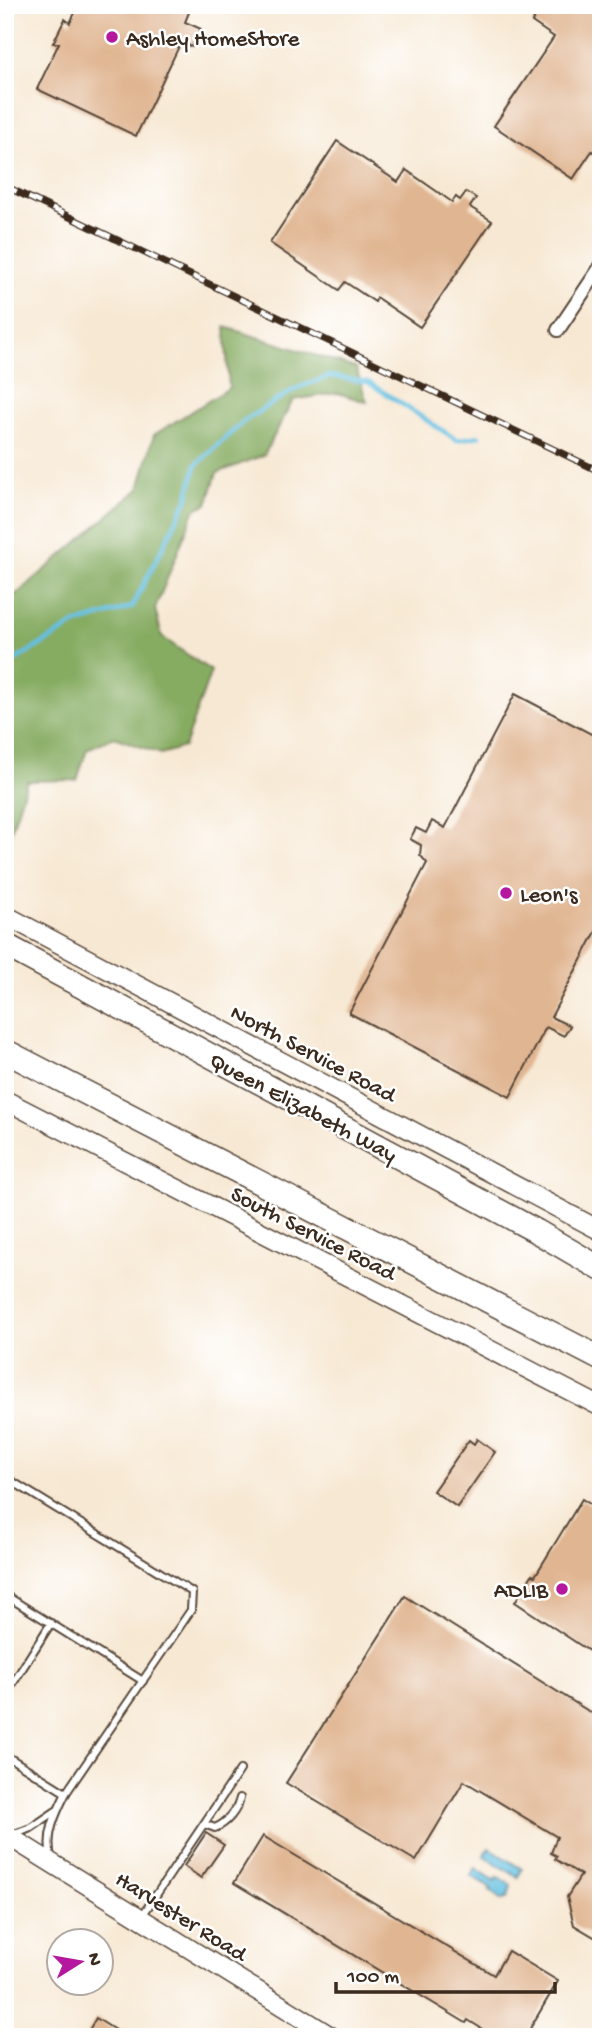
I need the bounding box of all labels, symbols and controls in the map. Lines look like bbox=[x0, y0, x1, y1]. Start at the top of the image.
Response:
place label: Ashley HomeStore bbox=[126, 27, 300, 54]
marker: Ashley HomeStore bbox=[104, 29, 120, 45]
place label: Leon's bbox=[520, 883, 578, 910]
marker: Leon's bbox=[498, 885, 514, 901]
street label: North Service Road bbox=[225, 1000, 401, 1111]
street label: Queen Elizabeth Way bbox=[204, 1048, 401, 1170]
street label: South Service Road bbox=[225, 1182, 401, 1289]
place label: ADLIB bbox=[494, 1579, 549, 1606]
marker: ADLIB bbox=[554, 1581, 570, 1597]
street label: Harvester Road bbox=[110, 1867, 252, 1970]
north arrow bbox=[46, 1926, 116, 1996]
text: N bbox=[81, 1951, 106, 1968]
scale bar bbox=[336, 1951, 555, 1995]
text: 100 m bbox=[346, 1966, 399, 1991]

